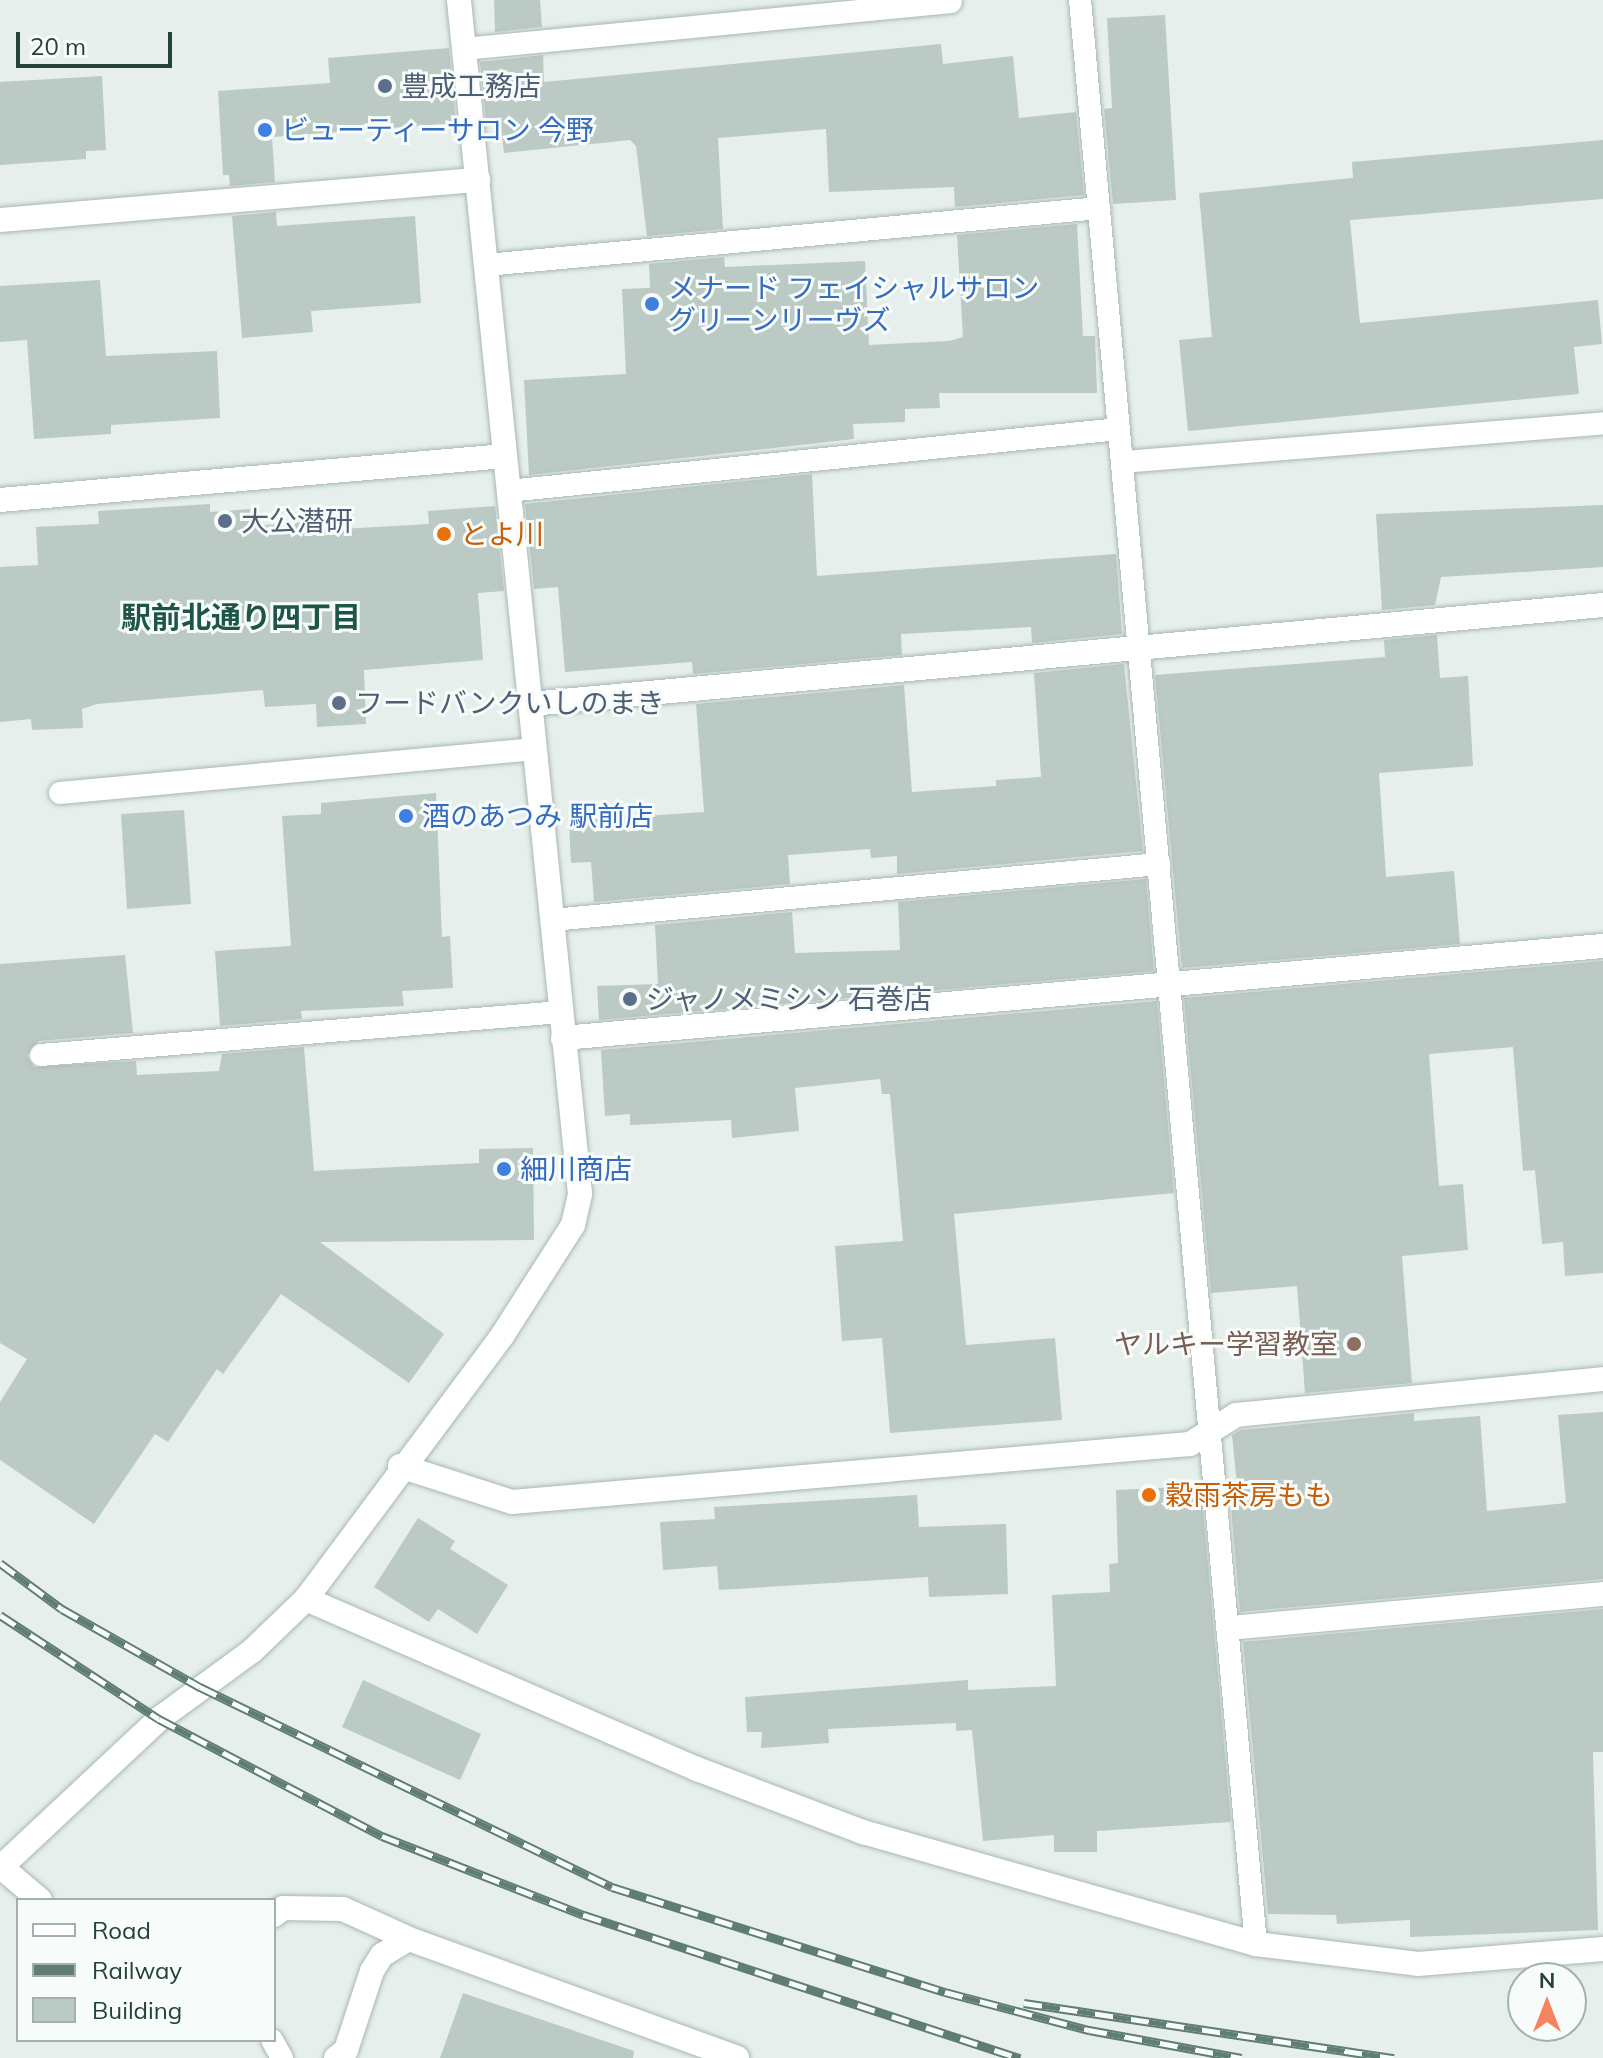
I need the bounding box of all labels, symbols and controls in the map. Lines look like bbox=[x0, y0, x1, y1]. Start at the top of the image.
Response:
scale bar bbox=[20, 16, 176, 66]
text: 20 m bbox=[30, 31, 86, 61]
place label: 豊成工務店 bbox=[401, 69, 541, 103]
marker: 豊成工務店 bbox=[376, 77, 394, 95]
place label: ビューティーサロン 今野 bbox=[281, 113, 596, 147]
marker: ビューティーサロン 今野 bbox=[256, 121, 274, 139]
place label: メナード フェイシャルサロン グリーンリーヴズ bbox=[668, 271, 1039, 337]
marker: メナード フェイシャルサロン グリーンリーヴズ bbox=[643, 295, 661, 313]
place label: 大公潜研 bbox=[241, 504, 353, 538]
marker: 大公潜研 bbox=[216, 512, 234, 530]
place label: とよ川 bbox=[460, 517, 544, 551]
marker: とよ川 bbox=[435, 525, 453, 543]
district label: 駅前北通り四丁目 bbox=[121, 599, 361, 635]
place label: フードバンクいしのまき bbox=[355, 686, 663, 720]
marker: フードバンクいしのまき bbox=[330, 694, 348, 712]
place label: 酒のあつみ 駅前店 bbox=[422, 799, 653, 833]
marker: 酒のあつみ 駅前店 bbox=[397, 807, 415, 825]
place label: ジャノメミシン 石巻店 bbox=[646, 982, 933, 1016]
marker: ジャノメミシン 石巻店 bbox=[621, 990, 639, 1008]
place label: 細川商店 bbox=[520, 1152, 632, 1186]
marker: 細川商店 bbox=[495, 1160, 513, 1178]
place label: ヤルキー学習教室 bbox=[1114, 1327, 1338, 1361]
marker: ヤルキー学習教室 bbox=[1345, 1335, 1363, 1353]
place label: 穀雨茶房もも bbox=[1165, 1478, 1333, 1512]
marker: 穀雨茶房もも bbox=[1140, 1486, 1158, 1504]
legend bbox=[16, 1898, 276, 2042]
text: Road bbox=[92, 1915, 151, 1945]
text: Railway bbox=[92, 1955, 182, 1985]
north arrow bbox=[1507, 1962, 1587, 2042]
text: N bbox=[1539, 1966, 1555, 1994]
text: Building bbox=[92, 1995, 182, 2025]

